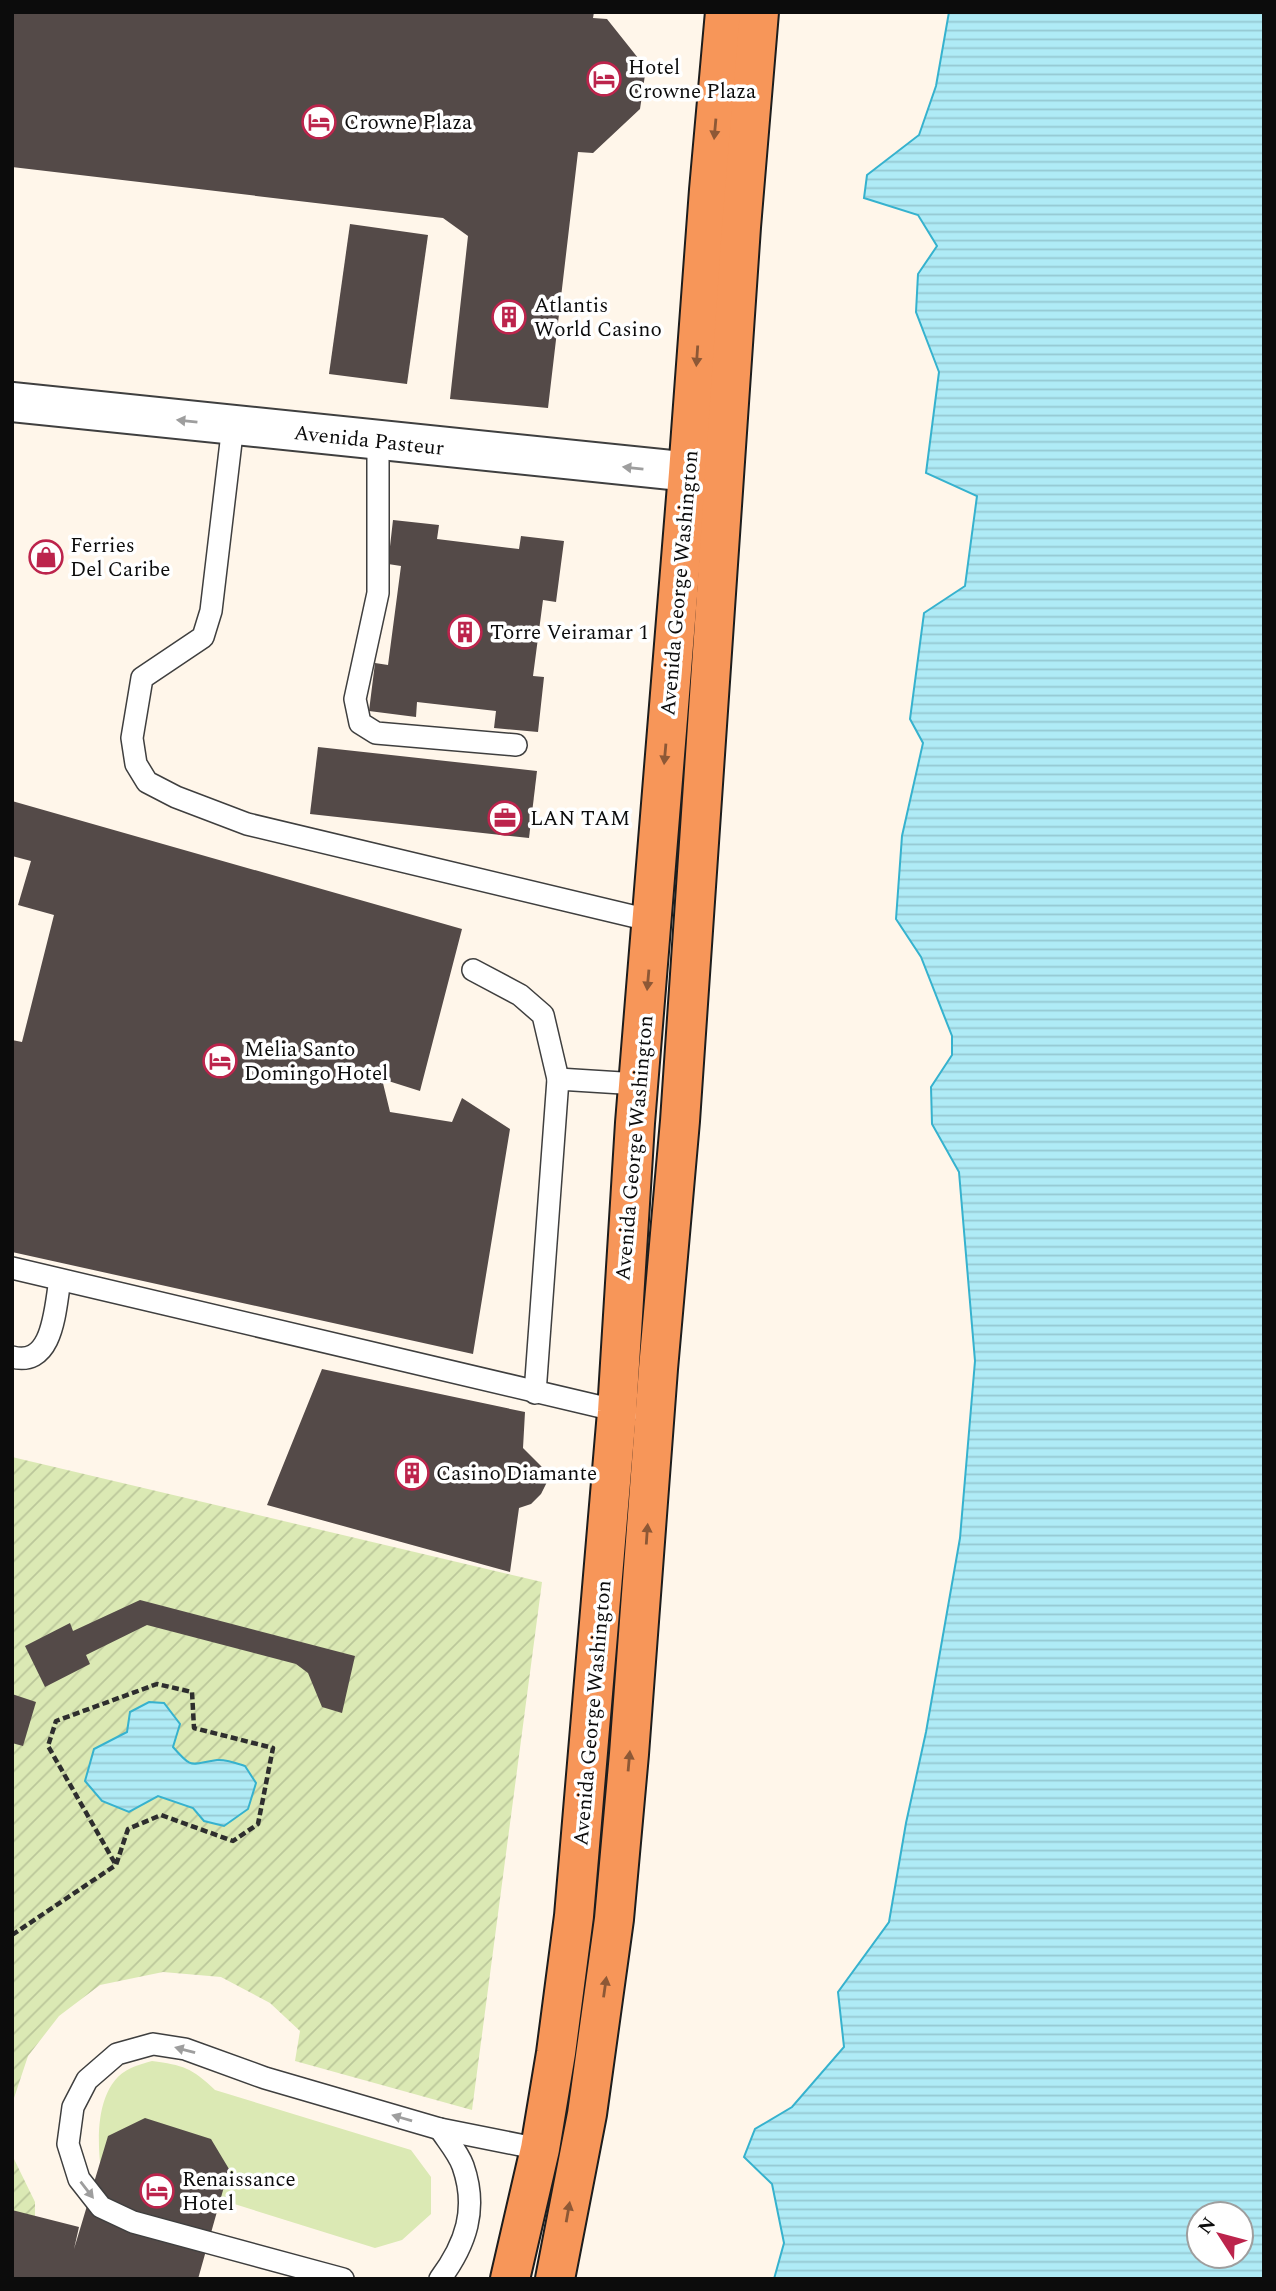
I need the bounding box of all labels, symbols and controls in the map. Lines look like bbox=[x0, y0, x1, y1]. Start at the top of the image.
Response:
place label: Hotel Crowne Plaza bbox=[628, 52, 757, 108]
hotel icon: Hotel Crowne Plaza bbox=[585, 60, 623, 98]
hotel icon: Crowne Plaza bbox=[300, 103, 338, 141]
place label: Crowne Plaza bbox=[344, 107, 473, 139]
one-way arrow bbox=[709, 118, 720, 140]
place label: Atlantis World Casino bbox=[534, 290, 662, 346]
building icon: Atlantis World Casino bbox=[490, 298, 528, 336]
one-way arrow bbox=[691, 345, 702, 367]
one-way arrow bbox=[176, 415, 198, 426]
street label: Avenida Pasteur bbox=[292, 417, 446, 465]
street label: Avenida George Washington bbox=[652, 449, 708, 717]
one-way arrow bbox=[622, 462, 644, 473]
place label: Ferries Del Caribe bbox=[70, 530, 170, 586]
shop icon: Ferries Del Caribe bbox=[27, 538, 65, 576]
building icon: Torre Veiramar 1 bbox=[446, 613, 484, 651]
place label: Torre Veiramar 1 bbox=[490, 617, 649, 649]
one-way arrow bbox=[659, 743, 670, 765]
office icon: LAN TAM bbox=[486, 799, 524, 837]
place label: LAN TAM bbox=[530, 803, 630, 835]
one-way arrow bbox=[642, 970, 653, 992]
street label: Avenida George Washington bbox=[607, 1014, 663, 1282]
place label: Melia Santo Domingo Hotel bbox=[244, 1034, 388, 1090]
hotel icon: Melia Santo Domingo Hotel bbox=[201, 1042, 239, 1080]
building icon: Casino Diamante bbox=[393, 1454, 431, 1492]
place label: Casino Diamante bbox=[436, 1458, 597, 1490]
one-way arrow bbox=[642, 1523, 653, 1545]
street label: Avenida George Washington bbox=[565, 1579, 621, 1847]
one-way arrow bbox=[623, 1750, 634, 1772]
one-way arrow bbox=[599, 1976, 610, 1998]
one-way arrow bbox=[174, 2044, 196, 2055]
one-way arrow bbox=[391, 2113, 412, 2123]
place label: Renaissance Hotel bbox=[182, 2164, 296, 2220]
hotel icon: Renaissance Hotel bbox=[138, 2172, 176, 2210]
one-way arrow bbox=[80, 2180, 95, 2198]
north arrow bbox=[1185, 2200, 1255, 2270]
one-way arrow bbox=[562, 2201, 573, 2223]
text: N bbox=[1191, 2211, 1224, 2241]

